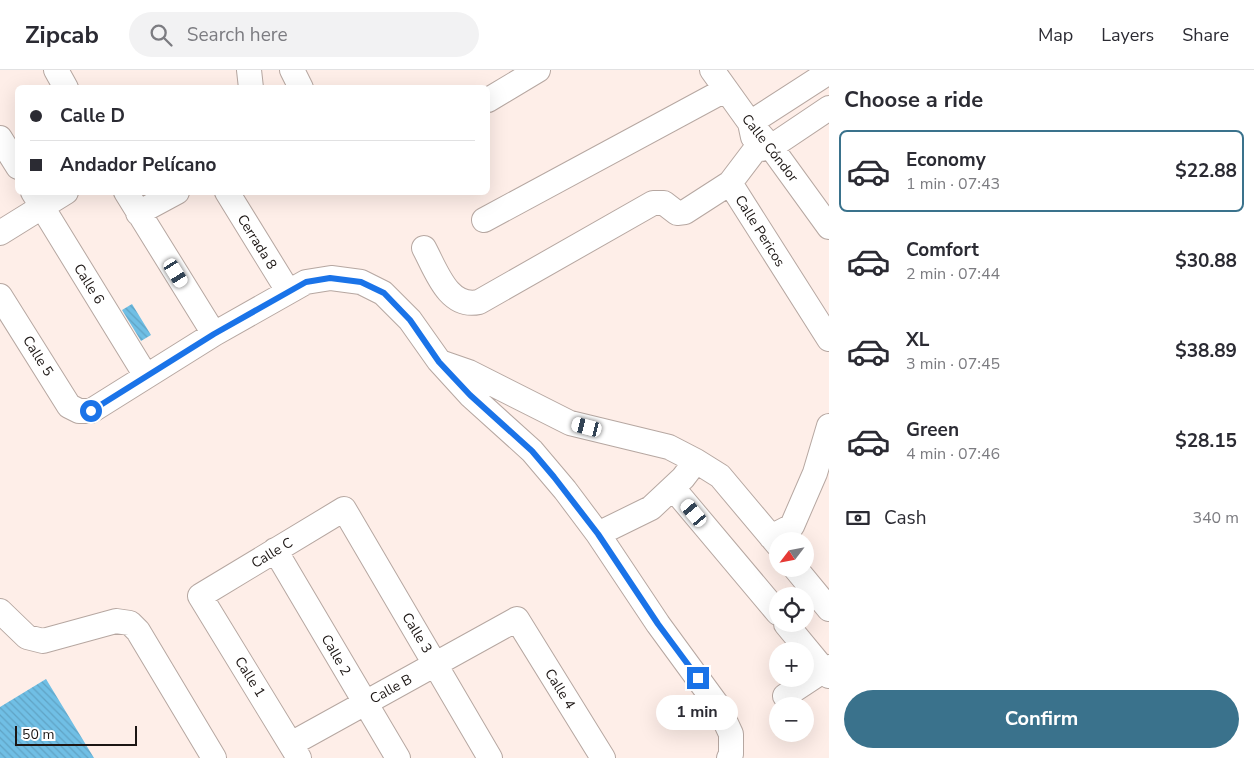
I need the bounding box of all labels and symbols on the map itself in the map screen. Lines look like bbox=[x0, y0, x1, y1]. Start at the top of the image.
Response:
street label: Calle Cóndor bbox=[737, 110, 803, 186]
street label: Calle Pericos bbox=[730, 192, 790, 271]
street label: Cerrada 8 bbox=[233, 211, 281, 273]
car bbox=[161, 256, 190, 290]
street label: Calle 6 bbox=[69, 260, 109, 308]
street label: Calle 5 bbox=[18, 332, 58, 380]
route start bbox=[80, 400, 102, 422]
car bbox=[570, 416, 603, 438]
car bbox=[678, 497, 709, 529]
north arrow bbox=[769, 532, 814, 578]
street label: Calle C bbox=[248, 533, 296, 573]
street label: Calle 3 bbox=[397, 609, 437, 657]
street label: Calle 2 bbox=[317, 631, 355, 679]
street label: Calle 1 bbox=[230, 653, 270, 701]
street label: Calle 4 bbox=[540, 665, 580, 713]
route end bbox=[687, 667, 709, 689]
street label: Calle B bbox=[367, 670, 415, 708]
callout: 1 min bbox=[657, 696, 739, 730]
scale bar bbox=[15, 723, 138, 746]

